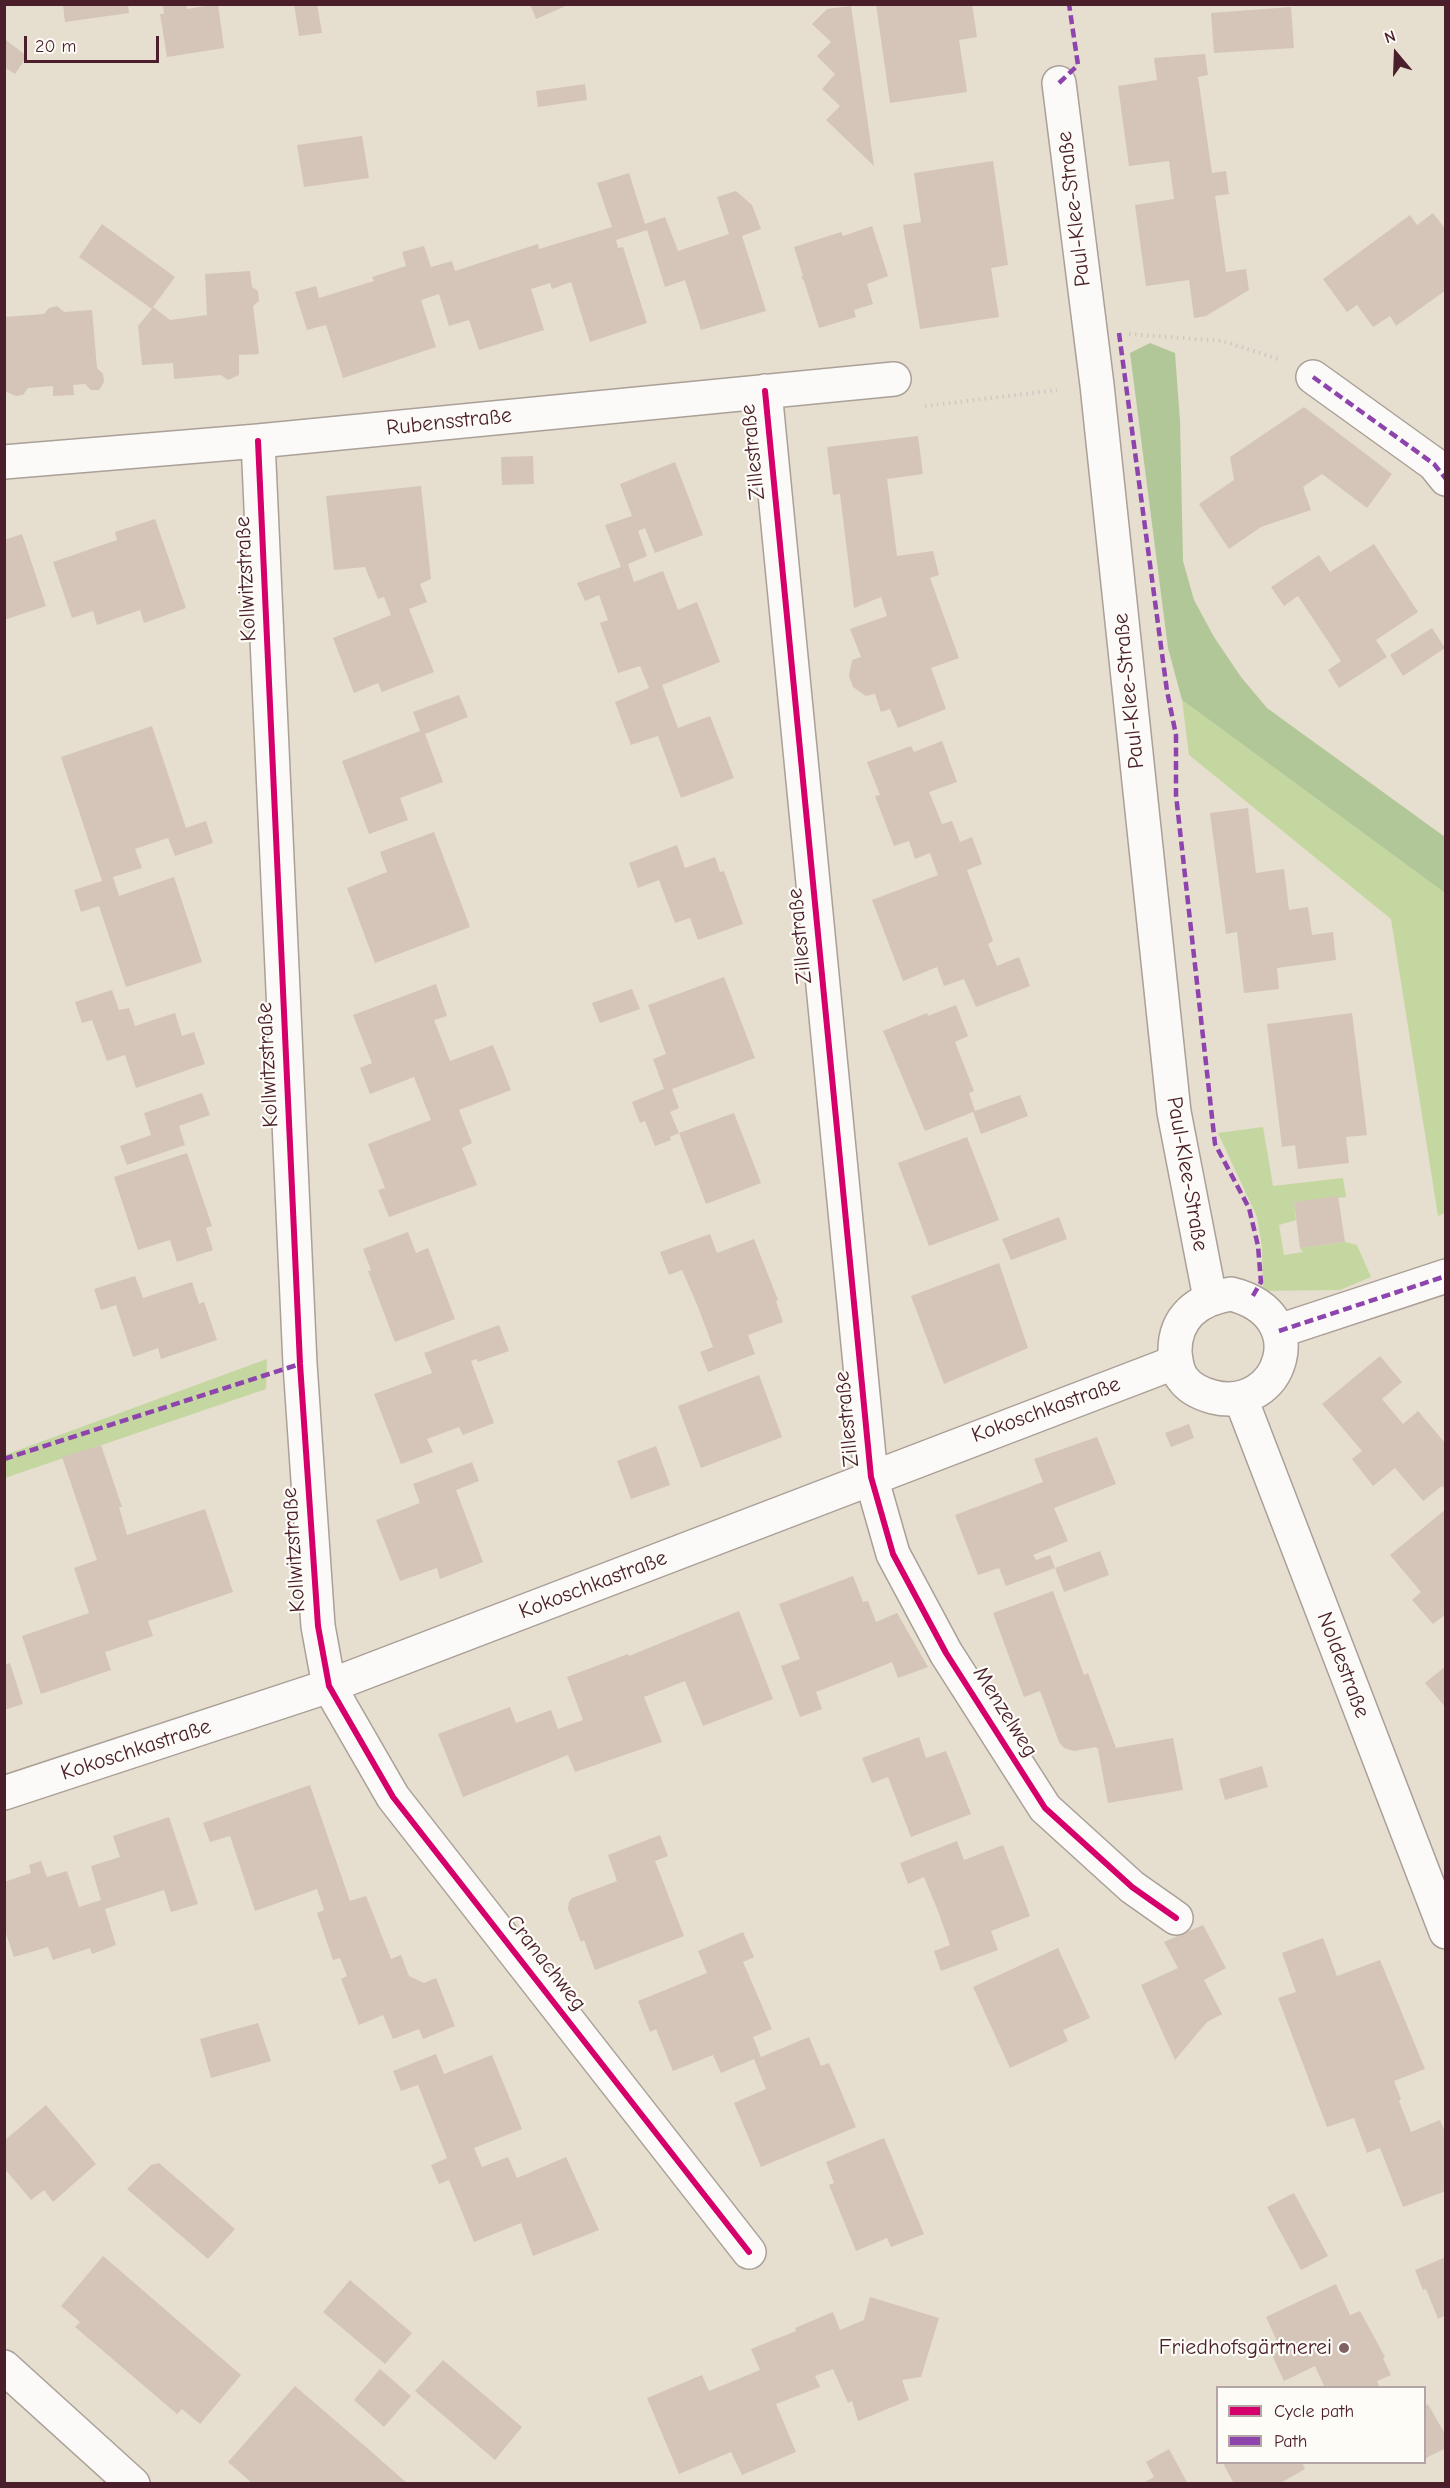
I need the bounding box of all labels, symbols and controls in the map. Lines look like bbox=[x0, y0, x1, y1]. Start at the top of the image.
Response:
scale bar bbox=[27, 24, 162, 62]
north arrow bbox=[1366, 24, 1426, 84]
text: N bbox=[1382, 27, 1398, 47]
text: 20 m bbox=[35, 36, 76, 57]
street label: Paul-Klee-Straße bbox=[1051, 130, 1097, 288]
street label: Rubensstraße bbox=[385, 402, 513, 442]
street label: Zillestraße bbox=[735, 403, 771, 501]
street label: Kollwitzstraße bbox=[230, 516, 262, 642]
street label: Paul-Klee-Straße bbox=[1108, 612, 1150, 770]
street label: Zillestraße bbox=[782, 887, 818, 985]
street label: Kollwitzstraße bbox=[252, 1002, 284, 1128]
street label: Paul-Klee-Straße bbox=[1160, 1095, 1214, 1253]
street label: Zillestraße bbox=[829, 1370, 865, 1468]
street label: Kokoschkastraße bbox=[968, 1371, 1124, 1449]
street label: Kollwitzstraße bbox=[276, 1487, 312, 1613]
street label: Kokoschkastraße bbox=[515, 1545, 671, 1625]
street label: Noldestraße bbox=[1311, 1608, 1375, 1722]
street label: Menzelweg bbox=[967, 1662, 1043, 1762]
street label: Kokoschkastraße bbox=[58, 1713, 214, 1787]
street label: Cranachweg bbox=[500, 1910, 592, 2016]
place label: Friedhofsgärtnerei bbox=[1159, 2335, 1332, 2361]
marker: Friedhofsgärtnerei bbox=[1337, 2341, 1351, 2355]
legend bbox=[1216, 2386, 1426, 2464]
text: Cycle path bbox=[1274, 2401, 1354, 2422]
text: Path bbox=[1274, 2431, 1307, 2452]

